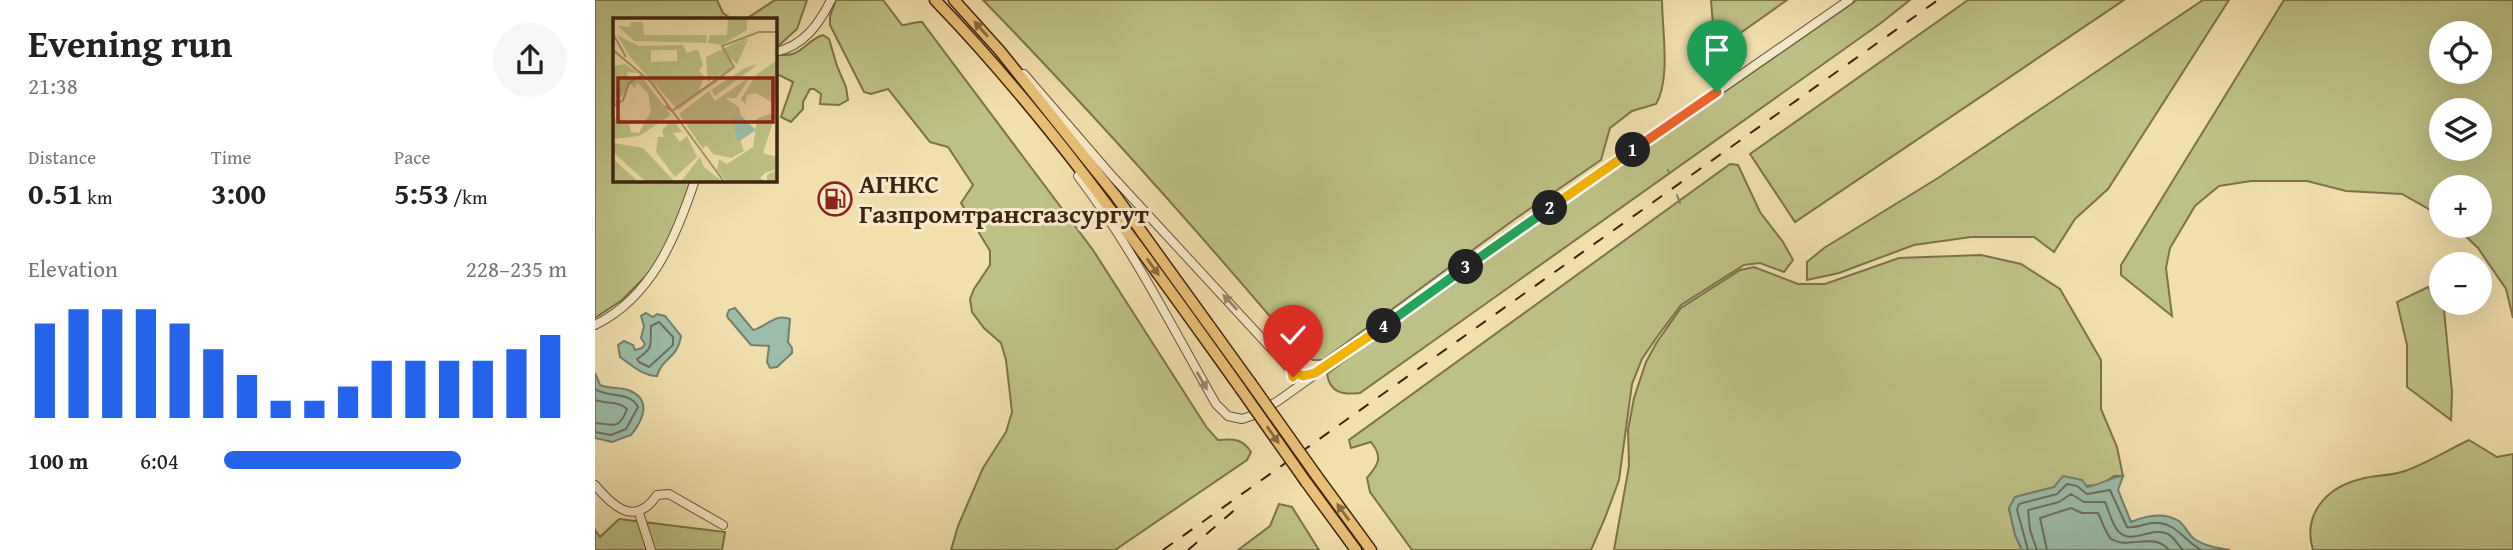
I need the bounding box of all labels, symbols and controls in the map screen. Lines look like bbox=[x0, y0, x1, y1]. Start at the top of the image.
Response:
text: Evening run bbox=[28, 15, 232, 71]
inset map bbox=[613, 18, 777, 182]
pin bbox=[1687, 20, 1747, 92]
one-way arrow bbox=[974, 21, 990, 38]
map controls bbox=[2429, 21, 2492, 315]
button: locate bbox=[2429, 21, 2492, 84]
button: share bbox=[493, 23, 567, 97]
icon: arrive bbox=[1698, 31, 1736, 69]
text: 21:38 bbox=[28, 69, 78, 102]
button: layers bbox=[2429, 98, 2492, 161]
pin: 1 bbox=[1615, 132, 1651, 168]
text: 1 bbox=[1628, 135, 1637, 163]
text: Distance bbox=[28, 143, 96, 171]
text: Time bbox=[211, 143, 251, 171]
text: Pace bbox=[394, 143, 431, 171]
place label: АГНКС Газпромтрансгазсургут bbox=[859, 164, 1149, 233]
text: 0.51 bbox=[28, 171, 83, 215]
text: 3:00 bbox=[211, 171, 266, 215]
text: 5:53 bbox=[394, 171, 449, 215]
button: + bbox=[2429, 175, 2492, 238]
fuel station icon: АГНКС Газпромтрансгазсургут bbox=[816, 180, 854, 218]
text: km bbox=[83, 183, 112, 211]
text: /km bbox=[449, 183, 487, 211]
pin: 2 bbox=[1532, 190, 1567, 226]
text: 2 bbox=[1545, 193, 1554, 221]
pin: 3 bbox=[1449, 250, 1483, 284]
text: Elevation bbox=[28, 252, 118, 285]
text: 228–235 m bbox=[466, 252, 567, 285]
text: 3 bbox=[1461, 252, 1470, 280]
button: − bbox=[2429, 252, 2492, 315]
one-way arrow bbox=[1146, 257, 1160, 276]
one-way arrow bbox=[1222, 293, 1238, 311]
pin bbox=[1263, 305, 1323, 377]
pin: 4 bbox=[1367, 308, 1401, 344]
text: 4 bbox=[1379, 311, 1388, 339]
icon: check bbox=[1274, 316, 1312, 354]
one-way arrow bbox=[1196, 371, 1208, 391]
one-way arrow bbox=[1266, 426, 1280, 444]
text: 100 m bbox=[28, 444, 89, 477]
text: 6:04 bbox=[140, 444, 179, 477]
one-way arrow bbox=[1337, 503, 1351, 521]

